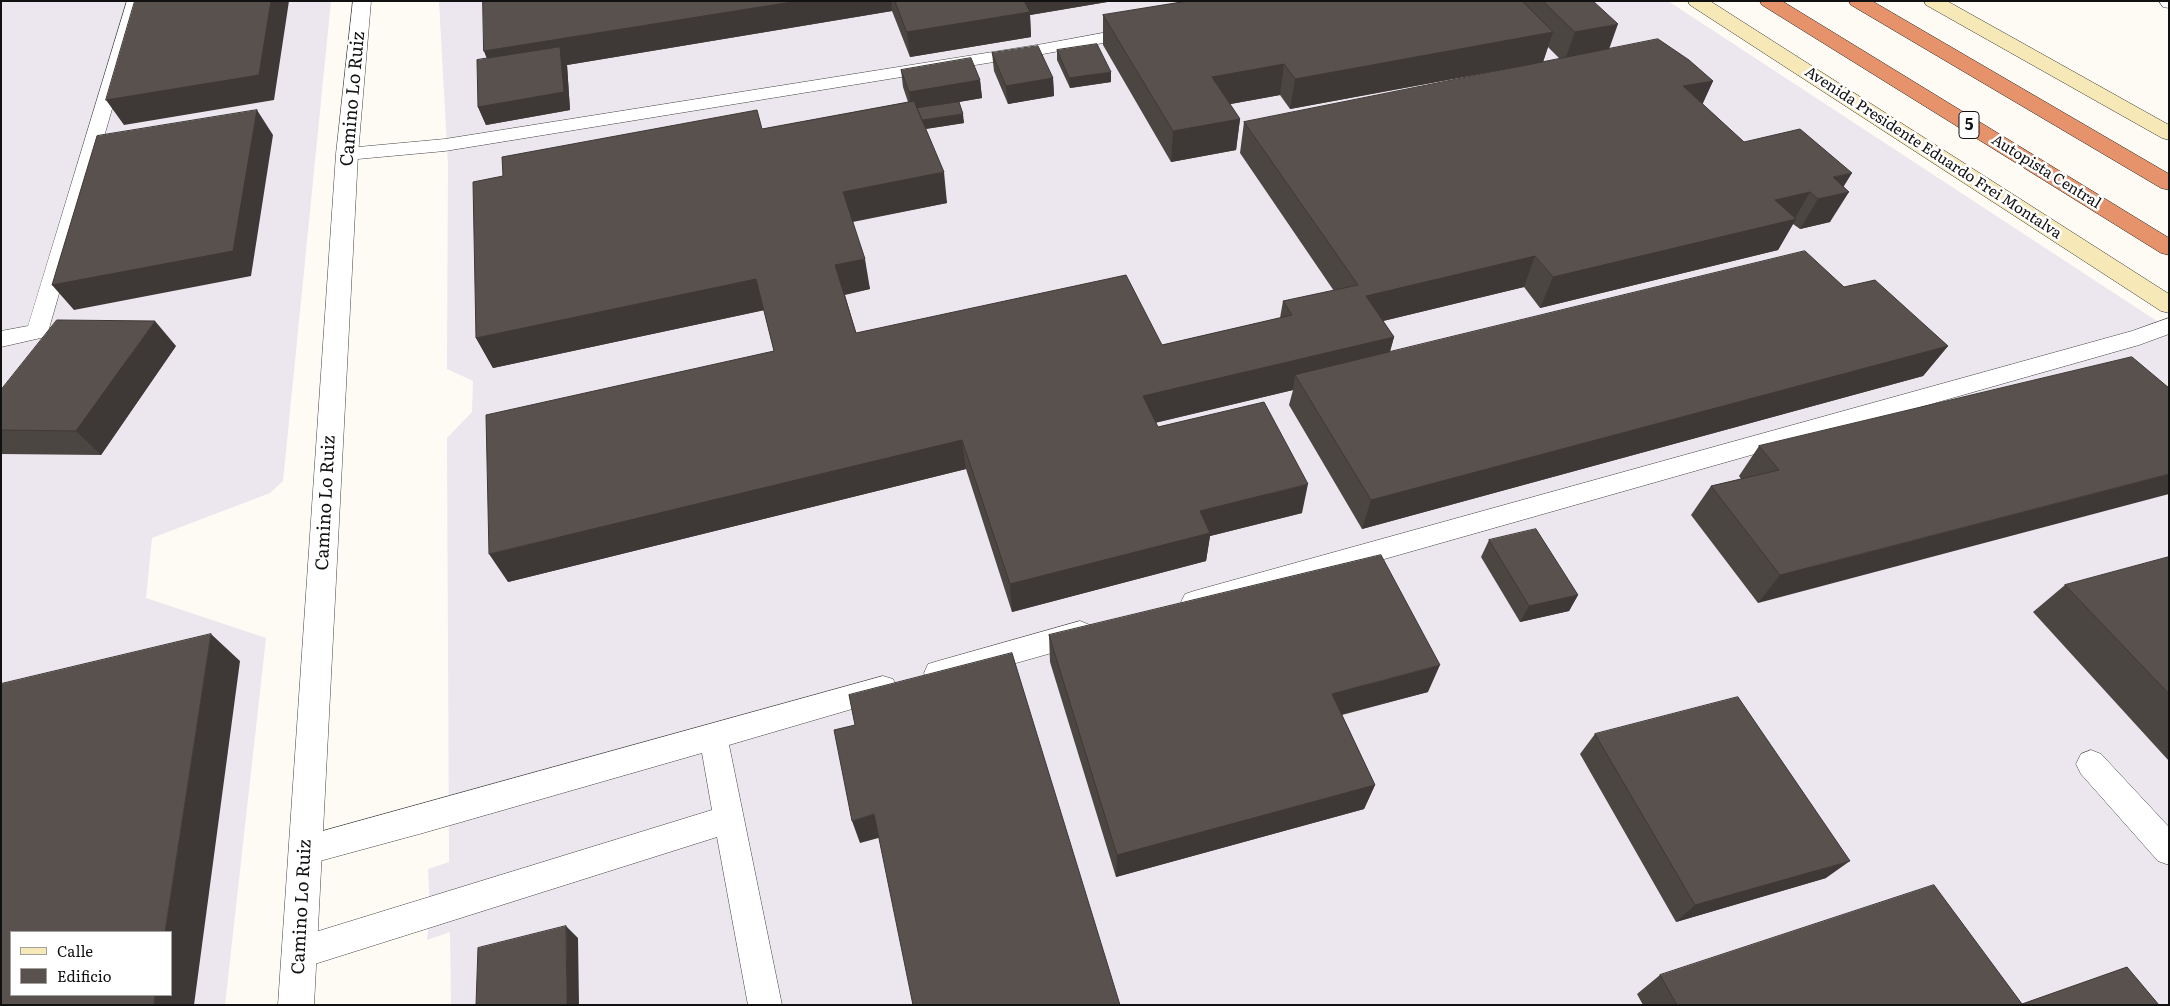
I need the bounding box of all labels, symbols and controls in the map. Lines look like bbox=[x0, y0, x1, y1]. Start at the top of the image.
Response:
street label: Camino Lo Ruiz bbox=[336, 31, 370, 167]
street label: Avenida Presidente Eduardo Frei Montalva bbox=[1801, 63, 2065, 243]
road number: 5 bbox=[1959, 112, 1979, 138]
street label: Autopista Central bbox=[1988, 131, 2104, 213]
street label: Camino Lo Ruiz bbox=[312, 435, 340, 571]
street label: Camino Lo Ruiz bbox=[288, 839, 316, 975]
legend bbox=[10, 931, 172, 996]
text: Calle bbox=[57, 939, 93, 962]
text: Edificio bbox=[57, 964, 112, 987]

